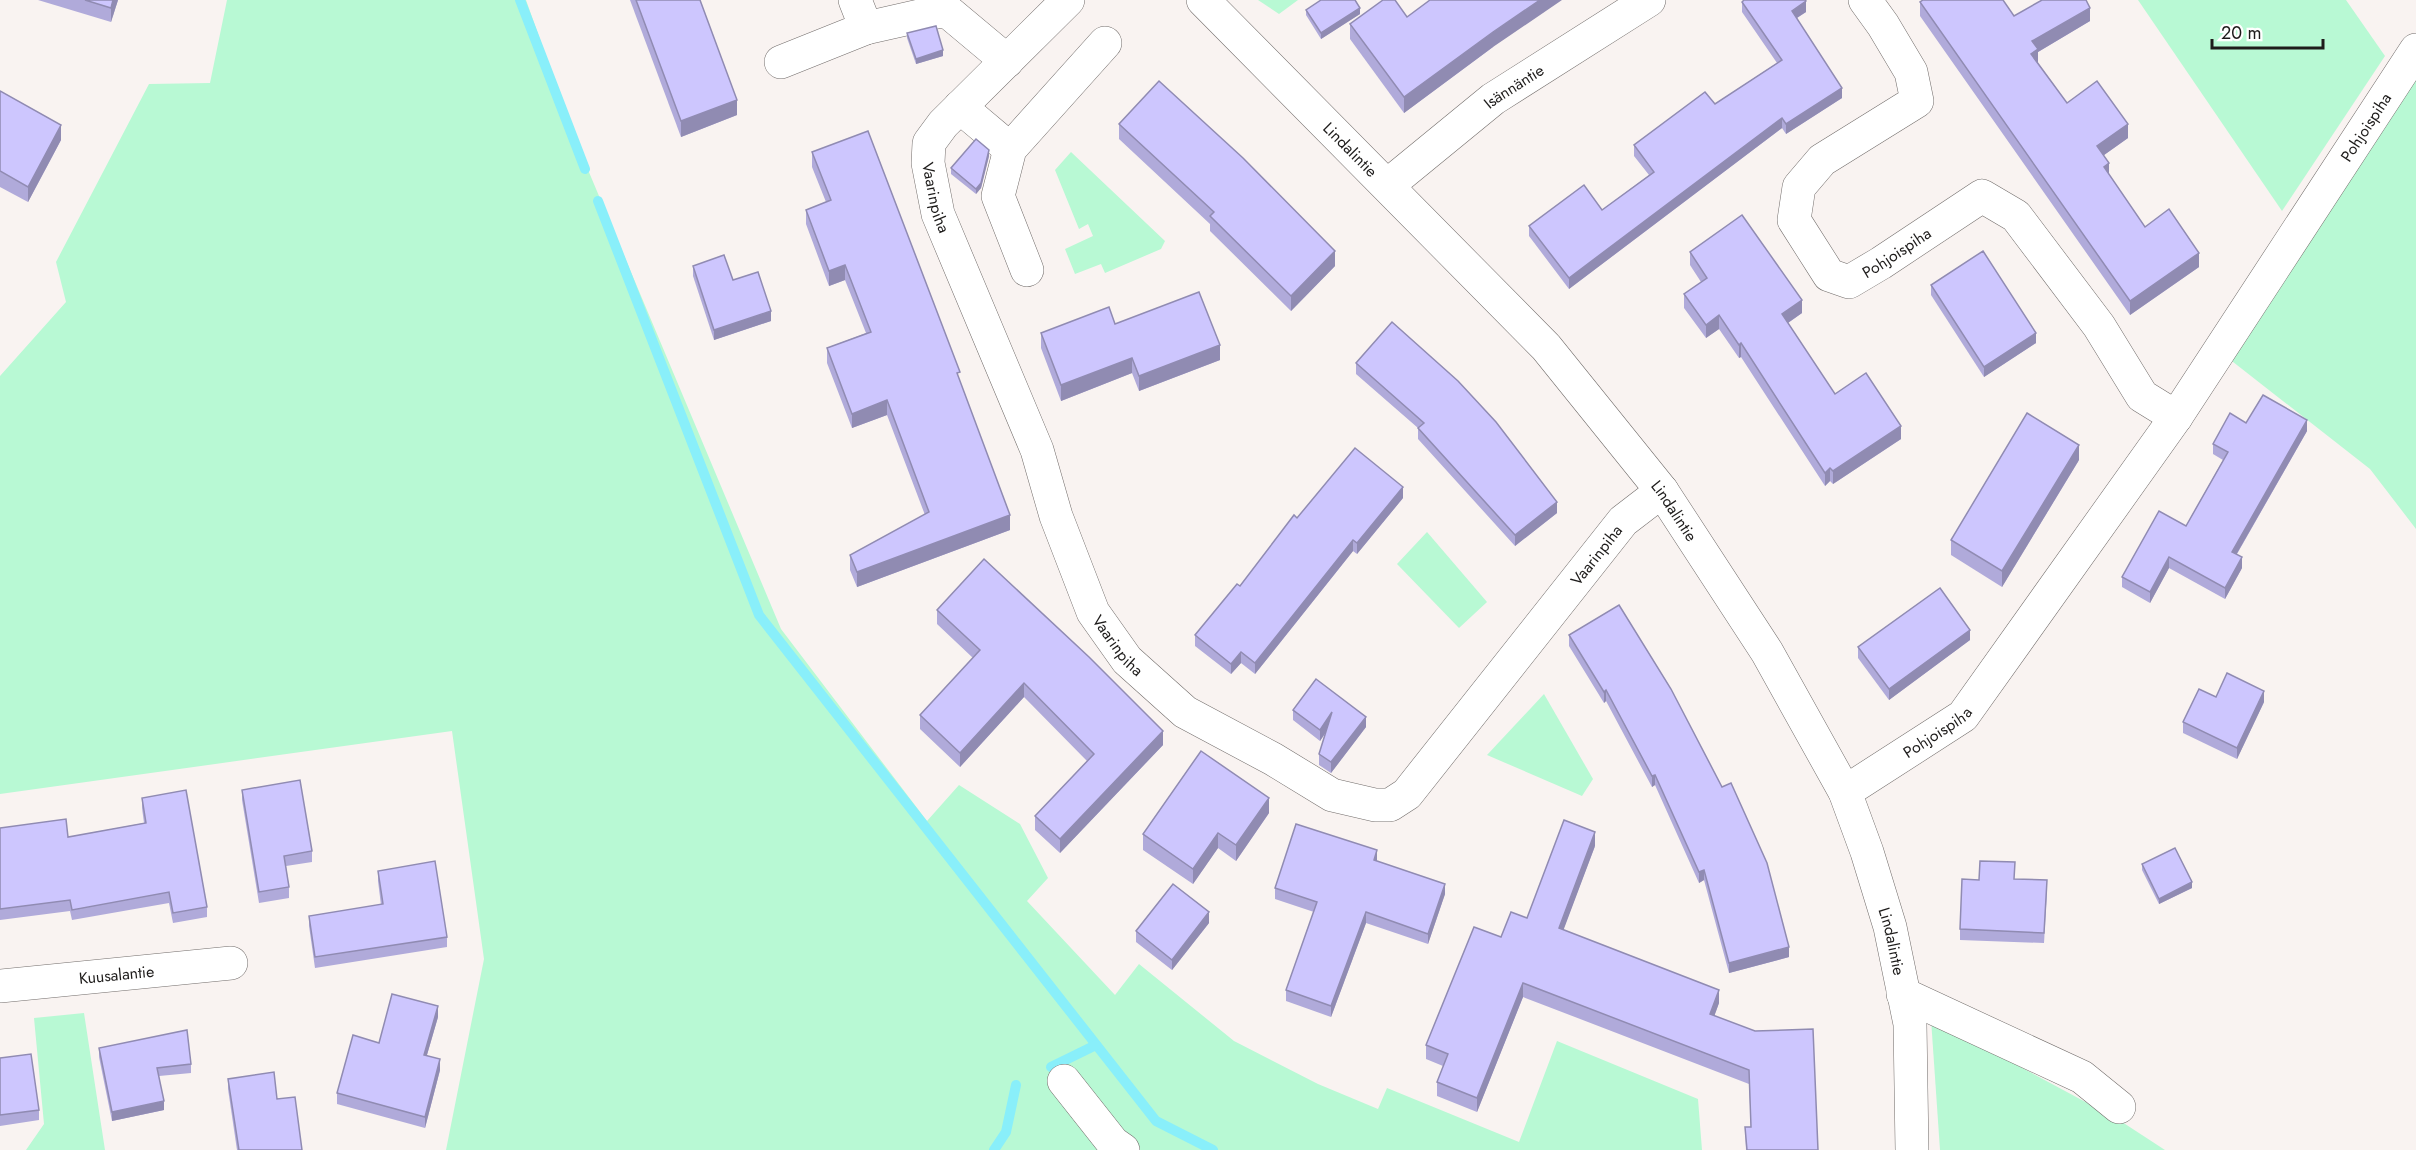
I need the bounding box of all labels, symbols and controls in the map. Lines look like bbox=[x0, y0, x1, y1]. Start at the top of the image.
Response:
scale bar bbox=[2212, 12, 2323, 50]
text: 20 m bbox=[2221, 20, 2261, 46]
street label: Isännäntie bbox=[1478, 58, 1548, 114]
street label: Pohjoispiha bbox=[2335, 88, 2397, 166]
street label: Lindalintie bbox=[1318, 117, 1383, 182]
street label: Vaarinpiha bbox=[917, 160, 956, 236]
street label: Pohjoispiha bbox=[1857, 222, 1935, 283]
street label: Lindalintie bbox=[1646, 475, 1703, 546]
street label: Vaarinpiha bbox=[1565, 520, 1627, 590]
street label: Vaarinpiha bbox=[1087, 610, 1149, 681]
street label: Pohjoispiha bbox=[1898, 702, 1977, 763]
street label: Lindalintie bbox=[1873, 904, 1911, 977]
street label: Kuusalantie bbox=[78, 959, 155, 990]

